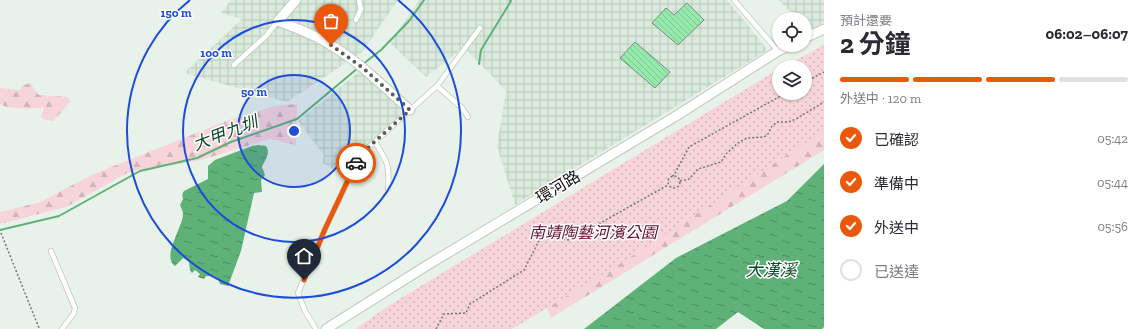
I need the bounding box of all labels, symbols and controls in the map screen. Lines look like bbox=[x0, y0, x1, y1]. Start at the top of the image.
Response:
pin bbox=[314, 4, 348, 45]
text: 150 m bbox=[161, 6, 192, 20]
icon: bag bbox=[320, 10, 342, 32]
map controls bbox=[772, 12, 812, 100]
button: locate bbox=[772, 12, 812, 52]
text: 預計還要 bbox=[840, 13, 892, 28]
text: 06:02–06:07 bbox=[1046, 25, 1128, 43]
text: 2 分鐘 bbox=[840, 28, 911, 60]
text: 100 m bbox=[200, 46, 232, 60]
button: layers bbox=[772, 60, 812, 100]
text: 50 m bbox=[241, 85, 267, 99]
text: 外送中 · 120 m bbox=[840, 91, 921, 106]
water label: 大甲九圳 bbox=[190, 110, 263, 155]
centre of rings bbox=[287, 124, 301, 138]
icon: check bbox=[840, 127, 862, 149]
text: 已確認 bbox=[874, 131, 919, 149]
text: 05:42 bbox=[1097, 131, 1128, 146]
courier bbox=[336, 143, 376, 183]
icon: car bbox=[345, 152, 367, 174]
street label: 環河路 bbox=[533, 166, 583, 208]
icon: check bbox=[840, 171, 862, 193]
text: 準備中 bbox=[874, 175, 919, 193]
text: 05:44 bbox=[1097, 175, 1128, 190]
icon: check bbox=[840, 215, 862, 237]
text: 外送中 bbox=[874, 219, 919, 237]
text: 05:56 bbox=[1097, 219, 1128, 234]
park label: 南靖陶藝河濱公園 bbox=[529, 223, 659, 242]
pin bbox=[287, 239, 321, 280]
icon: home bbox=[293, 245, 315, 267]
water label: 大漢溪 bbox=[746, 260, 798, 280]
text: 已送達 bbox=[874, 263, 919, 281]

